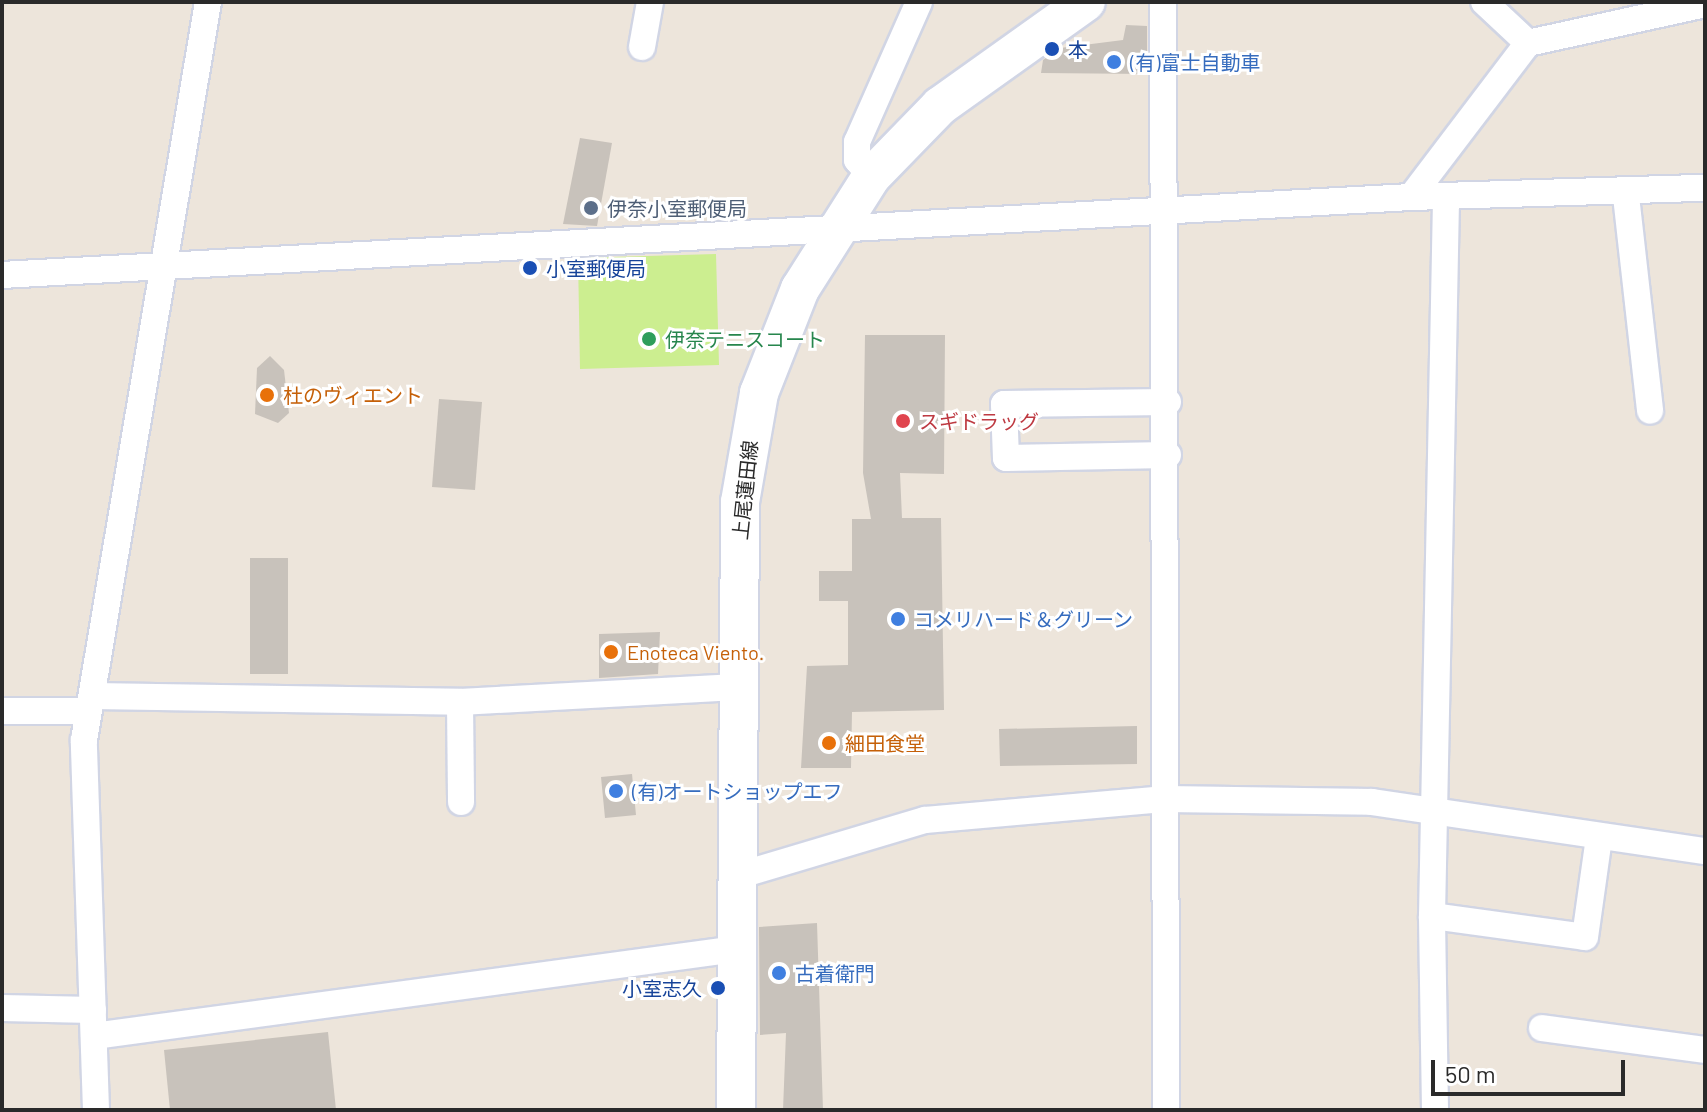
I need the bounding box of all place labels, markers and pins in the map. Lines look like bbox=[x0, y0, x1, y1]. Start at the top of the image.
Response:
place label: 本 bbox=[1068, 37, 1088, 61]
marker: 本 bbox=[1043, 40, 1061, 58]
place label: (有)富士自動車 bbox=[1130, 50, 1260, 74]
marker: (有)富士自動車 bbox=[1105, 53, 1123, 71]
place label: 伊奈小室郵便局 bbox=[607, 196, 747, 220]
marker: 伊奈小室郵便局 bbox=[582, 199, 600, 217]
place label: 小室郵便局 bbox=[546, 256, 646, 280]
marker: 小室郵便局 bbox=[521, 259, 539, 277]
place label: 伊奈テニスコート bbox=[665, 327, 825, 351]
marker: 伊奈テニスコート bbox=[640, 330, 658, 348]
place label: 杜のヴィエント bbox=[283, 383, 423, 407]
marker: 杜のヴィエント bbox=[258, 386, 276, 404]
place label: スギドラッグ bbox=[919, 409, 1039, 433]
marker: スギドラッグ bbox=[894, 412, 912, 430]
place label: コメリハード＆グリーン bbox=[914, 607, 1134, 631]
marker: コメリハード＆グリーン bbox=[889, 610, 907, 628]
place label: Enoteca Viento. bbox=[627, 640, 764, 664]
marker: Enoteca Viento. bbox=[602, 643, 620, 661]
place label: 細田食堂 bbox=[845, 731, 925, 755]
marker: 細田食堂 bbox=[820, 734, 838, 752]
place label: (有)オートショップエフ bbox=[632, 779, 842, 803]
marker: (有)オートショップエフ bbox=[607, 782, 625, 800]
place label: 古着衛門 bbox=[795, 961, 875, 985]
marker: 古着衛門 bbox=[770, 964, 788, 982]
place label: 小室志久 bbox=[622, 976, 702, 1000]
marker: 小室志久 bbox=[709, 979, 727, 997]

